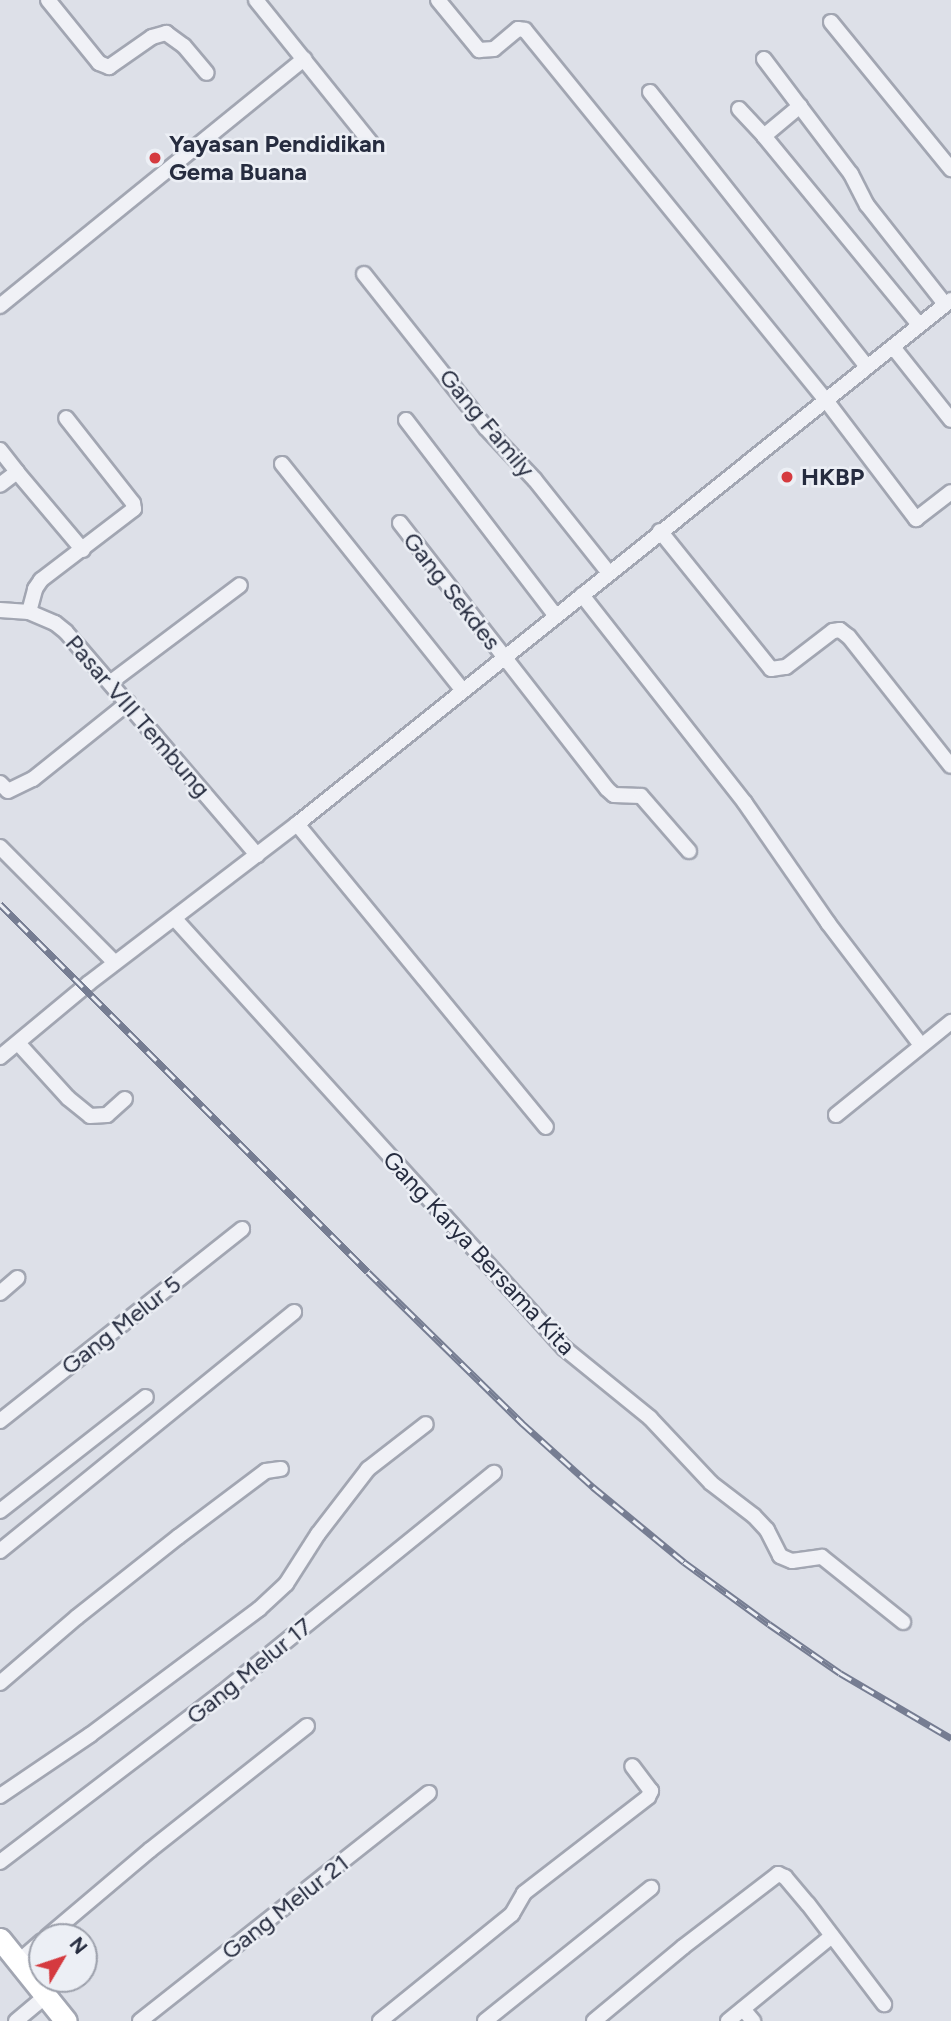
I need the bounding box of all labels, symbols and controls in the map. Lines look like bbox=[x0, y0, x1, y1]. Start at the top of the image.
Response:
place label: Yayasan Pendidikan Gema Buana bbox=[169, 130, 385, 186]
marker: Yayasan Pendidikan Gema Buana bbox=[147, 150, 163, 166]
street label: Gang Family bbox=[433, 363, 541, 483]
place label: HKBP bbox=[801, 463, 864, 491]
marker: HKBP bbox=[779, 469, 795, 485]
street label: Gang Sekdes bbox=[397, 526, 507, 656]
street label: Pasar VIII Tembung bbox=[60, 629, 216, 803]
street label: Gang Karya Bersama Kita bbox=[377, 1145, 581, 1361]
street label: Gang Melur 5 bbox=[55, 1269, 187, 1381]
street label: Gang Melur 17 bbox=[181, 1612, 317, 1730]
street label: Gang Melur 21 bbox=[216, 1848, 354, 1966]
north arrow bbox=[28, 1923, 98, 1993]
text: N bbox=[65, 1933, 92, 1959]

